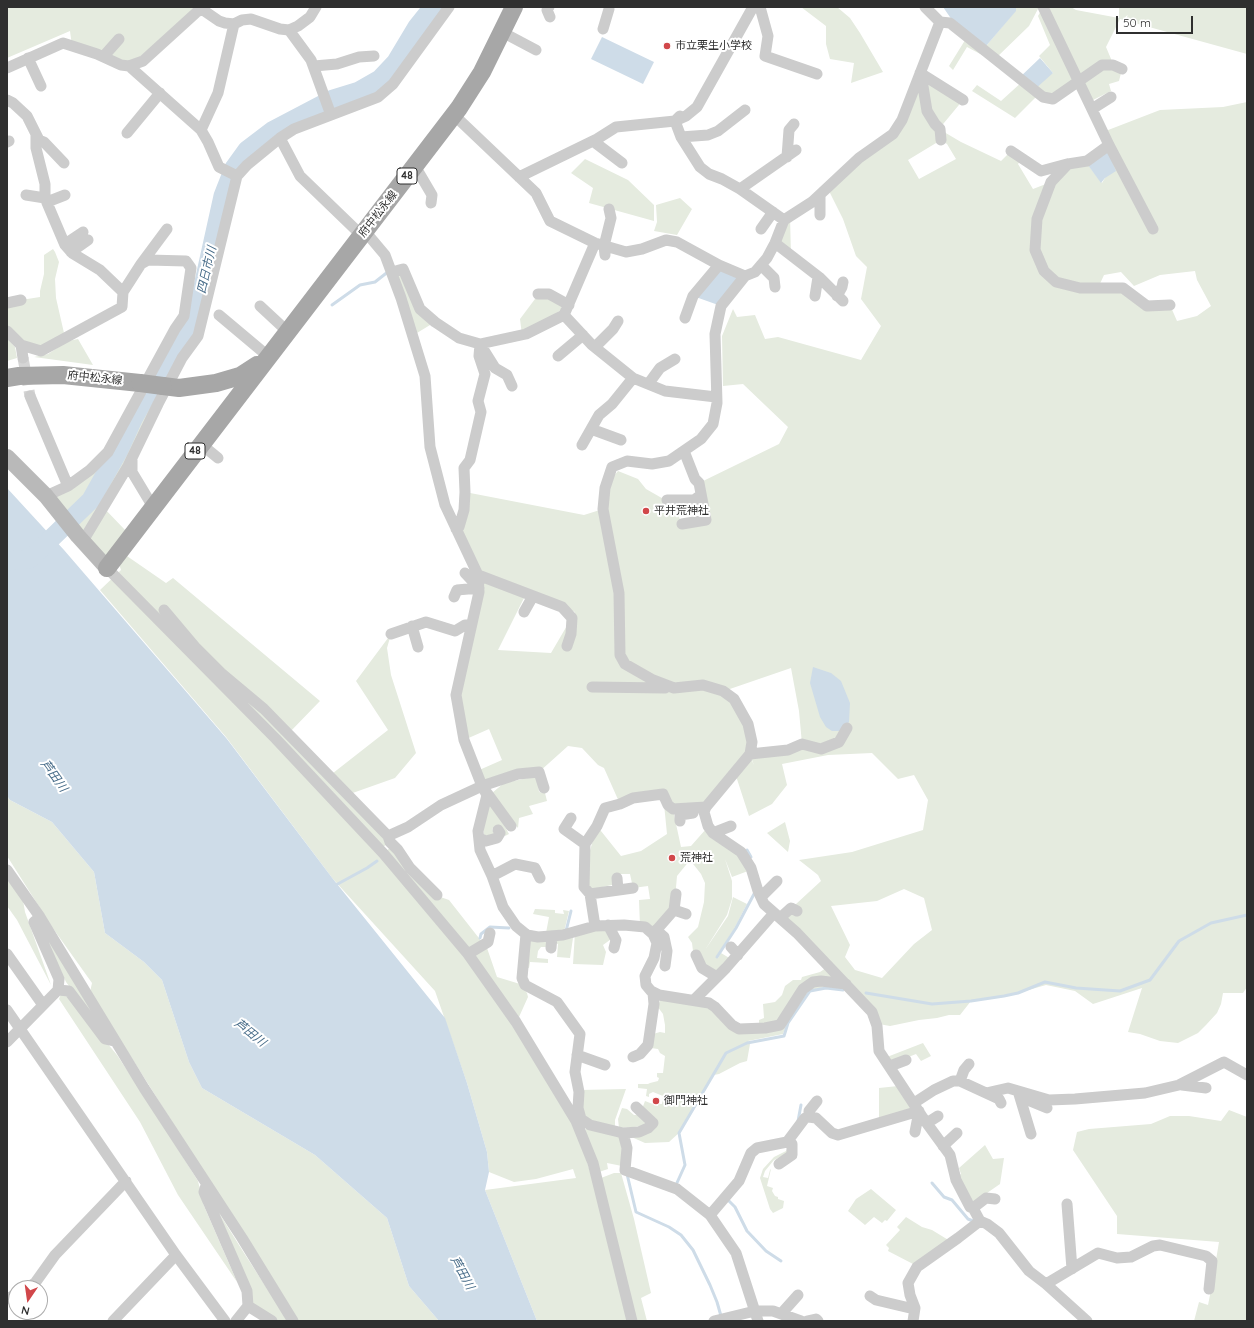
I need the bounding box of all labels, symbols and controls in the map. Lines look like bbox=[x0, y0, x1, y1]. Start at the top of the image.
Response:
scale bar bbox=[1118, 8, 1195, 34]
text: 50 m bbox=[1123, 15, 1151, 30]
place label: 市立栗生小学校 bbox=[675, 39, 752, 53]
marker: 市立栗生小学校 bbox=[662, 41, 672, 51]
road number: 48 bbox=[397, 168, 417, 184]
street label: 府中松永線 bbox=[356, 188, 400, 240]
water label: 四日市川 bbox=[195, 245, 219, 295]
street label: 府中松永線 bbox=[67, 369, 123, 387]
road number: 48 bbox=[185, 443, 205, 459]
place label: 平井荒神社 bbox=[654, 504, 709, 518]
marker: 平井荒神社 bbox=[641, 506, 651, 516]
water label: 芦田川 bbox=[38, 757, 70, 795]
place label: 荒神社 bbox=[680, 851, 713, 865]
marker: 荒神社 bbox=[667, 853, 677, 863]
water label: 芦田川 bbox=[231, 1016, 269, 1050]
place label: 御門神社 bbox=[664, 1094, 708, 1108]
marker: 御門神社 bbox=[651, 1096, 661, 1106]
water label: 芦田川 bbox=[447, 1254, 477, 1292]
north arrow bbox=[8, 1280, 48, 1320]
text: N bbox=[20, 1303, 31, 1318]

